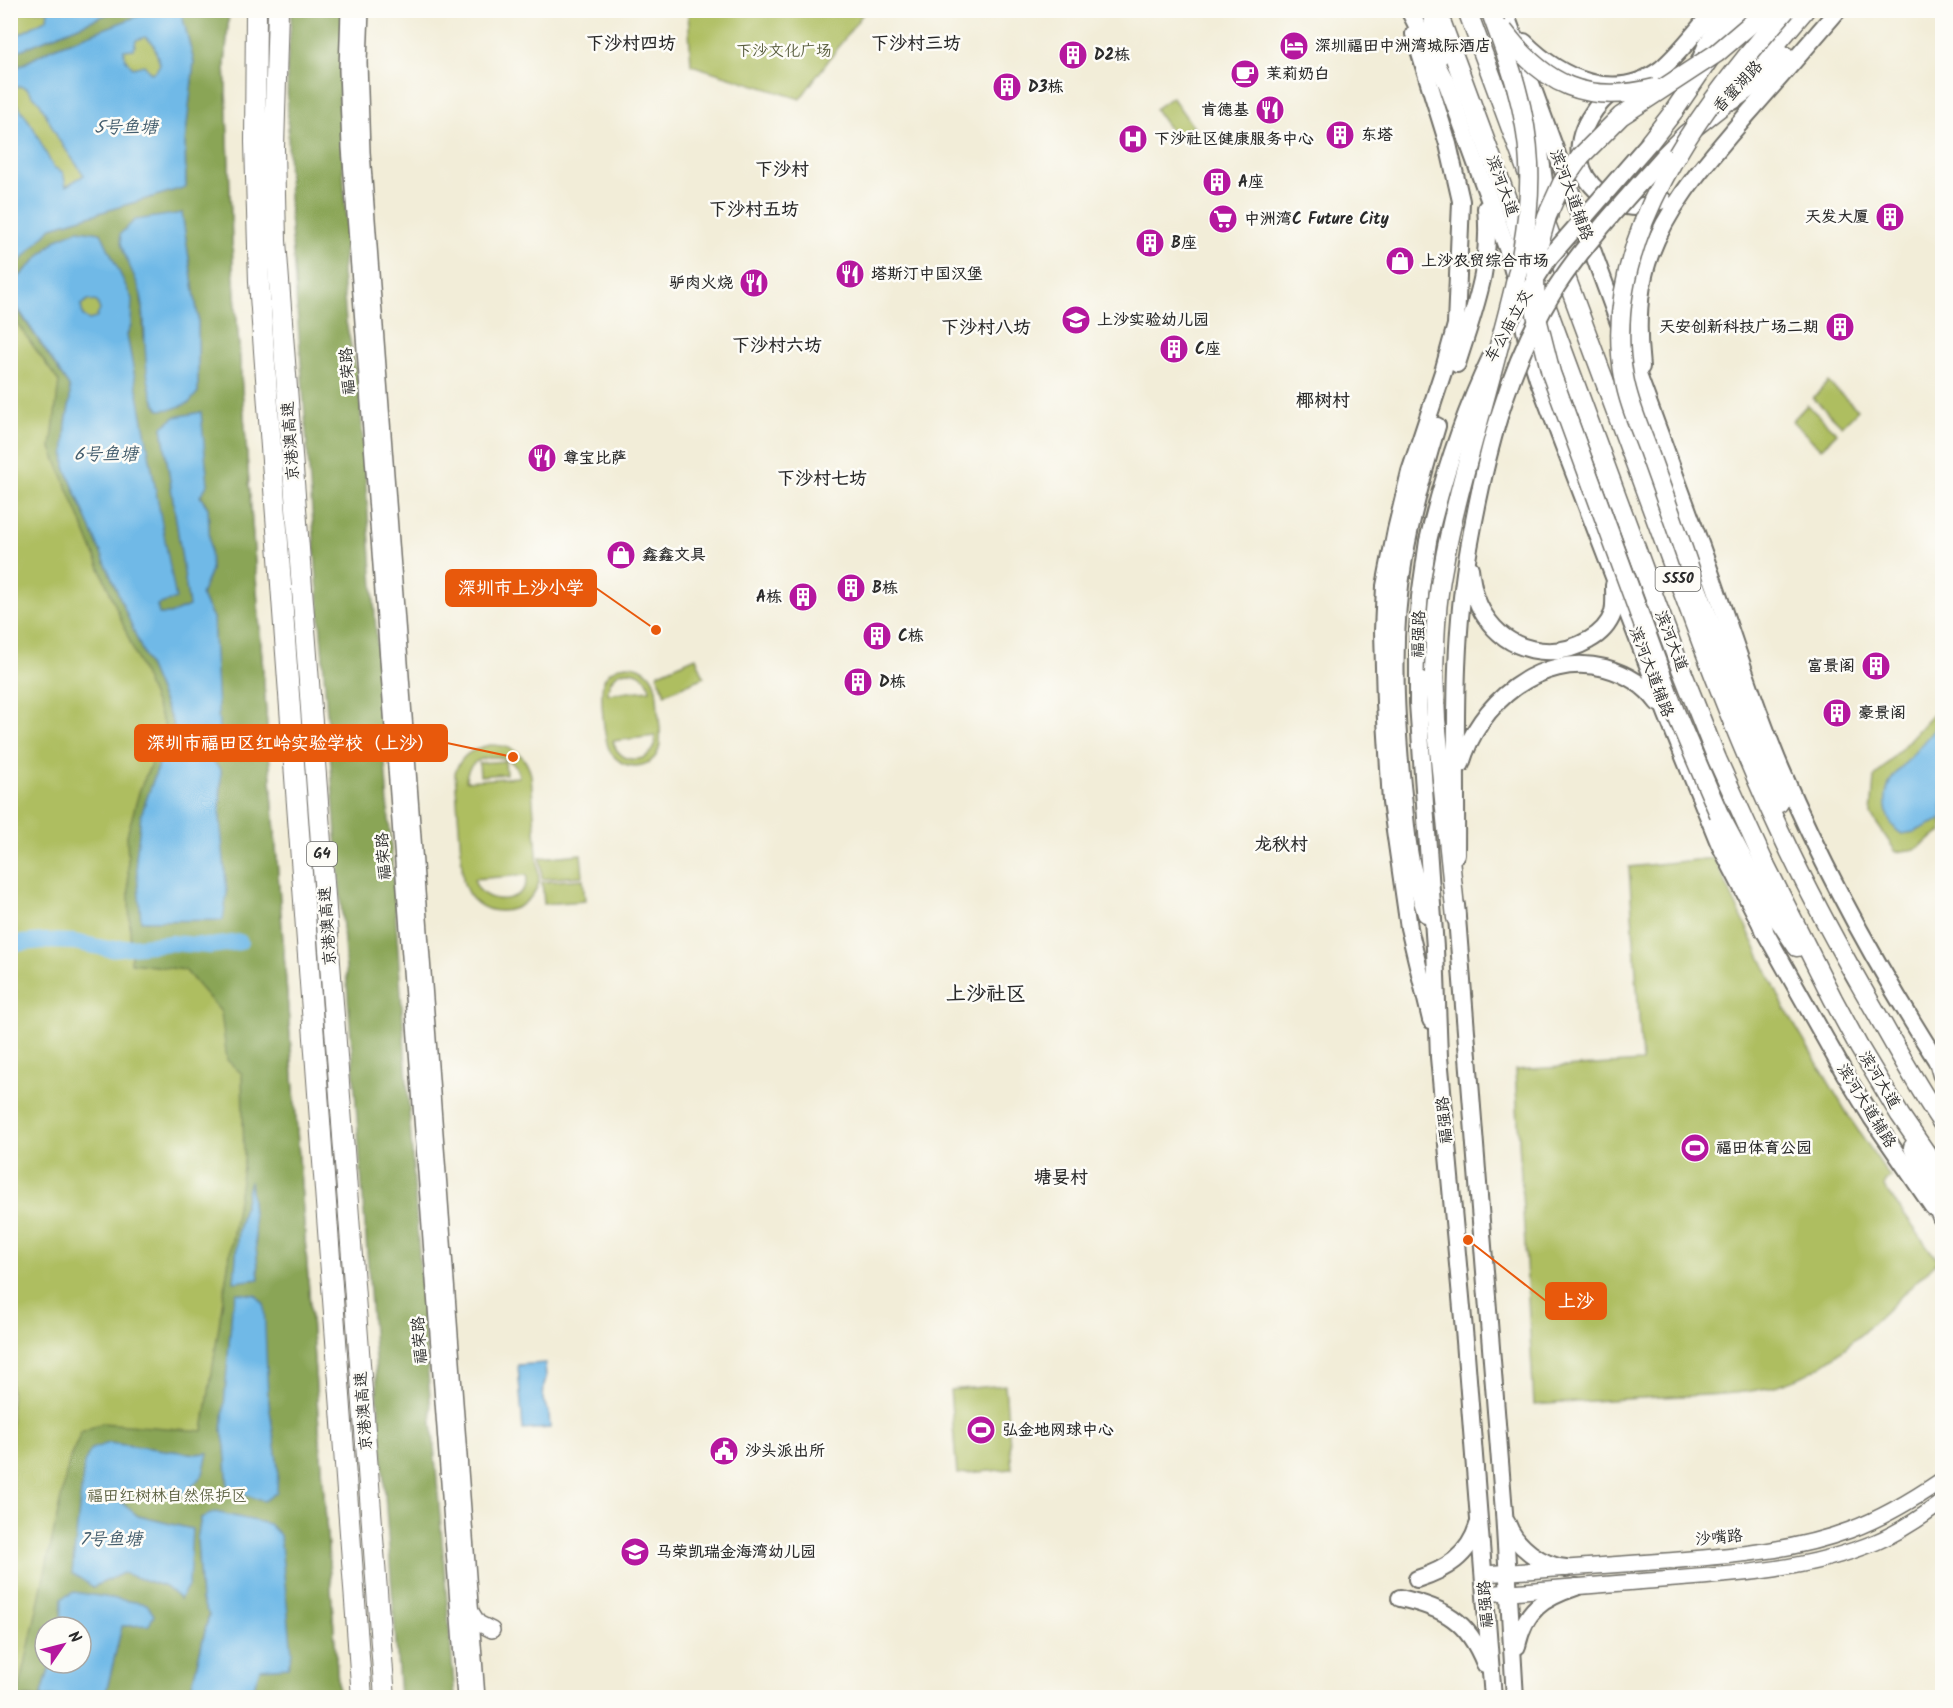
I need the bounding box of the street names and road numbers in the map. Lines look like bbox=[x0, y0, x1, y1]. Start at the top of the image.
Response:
street label: 香蜜湖路 bbox=[1707, 55, 1769, 119]
street label: 滨河大道辅路 bbox=[1543, 146, 1599, 244]
street label: 滨河大道 bbox=[1479, 152, 1525, 220]
street label: 车公庙立交 bbox=[1479, 285, 1539, 367]
street label: 福荣路 bbox=[334, 346, 362, 396]
street label: 京港澳高速 bbox=[276, 400, 306, 482]
road number: S550 bbox=[1656, 567, 1700, 591]
street label: 滨河大道 bbox=[1648, 607, 1694, 675]
street label: 福强路 bbox=[1406, 610, 1432, 658]
street label: 滨河大道辅路 bbox=[1622, 623, 1680, 721]
street label: 福荣路 bbox=[370, 831, 398, 881]
road number: G4 bbox=[307, 842, 337, 866]
street label: 京港澳高速 bbox=[313, 885, 343, 967]
street label: 滨河大道 bbox=[1852, 1046, 1906, 1114]
street label: 滨河大道辅路 bbox=[1830, 1059, 1902, 1153]
street label: 福强路 bbox=[1430, 1095, 1460, 1145]
street label: 福荣路 bbox=[406, 1315, 434, 1365]
street label: 京港澳高速 bbox=[349, 1370, 379, 1452]
street label: 沙嘴路 bbox=[1694, 1523, 1744, 1553]
street label: 福强路 bbox=[1472, 1579, 1500, 1629]

